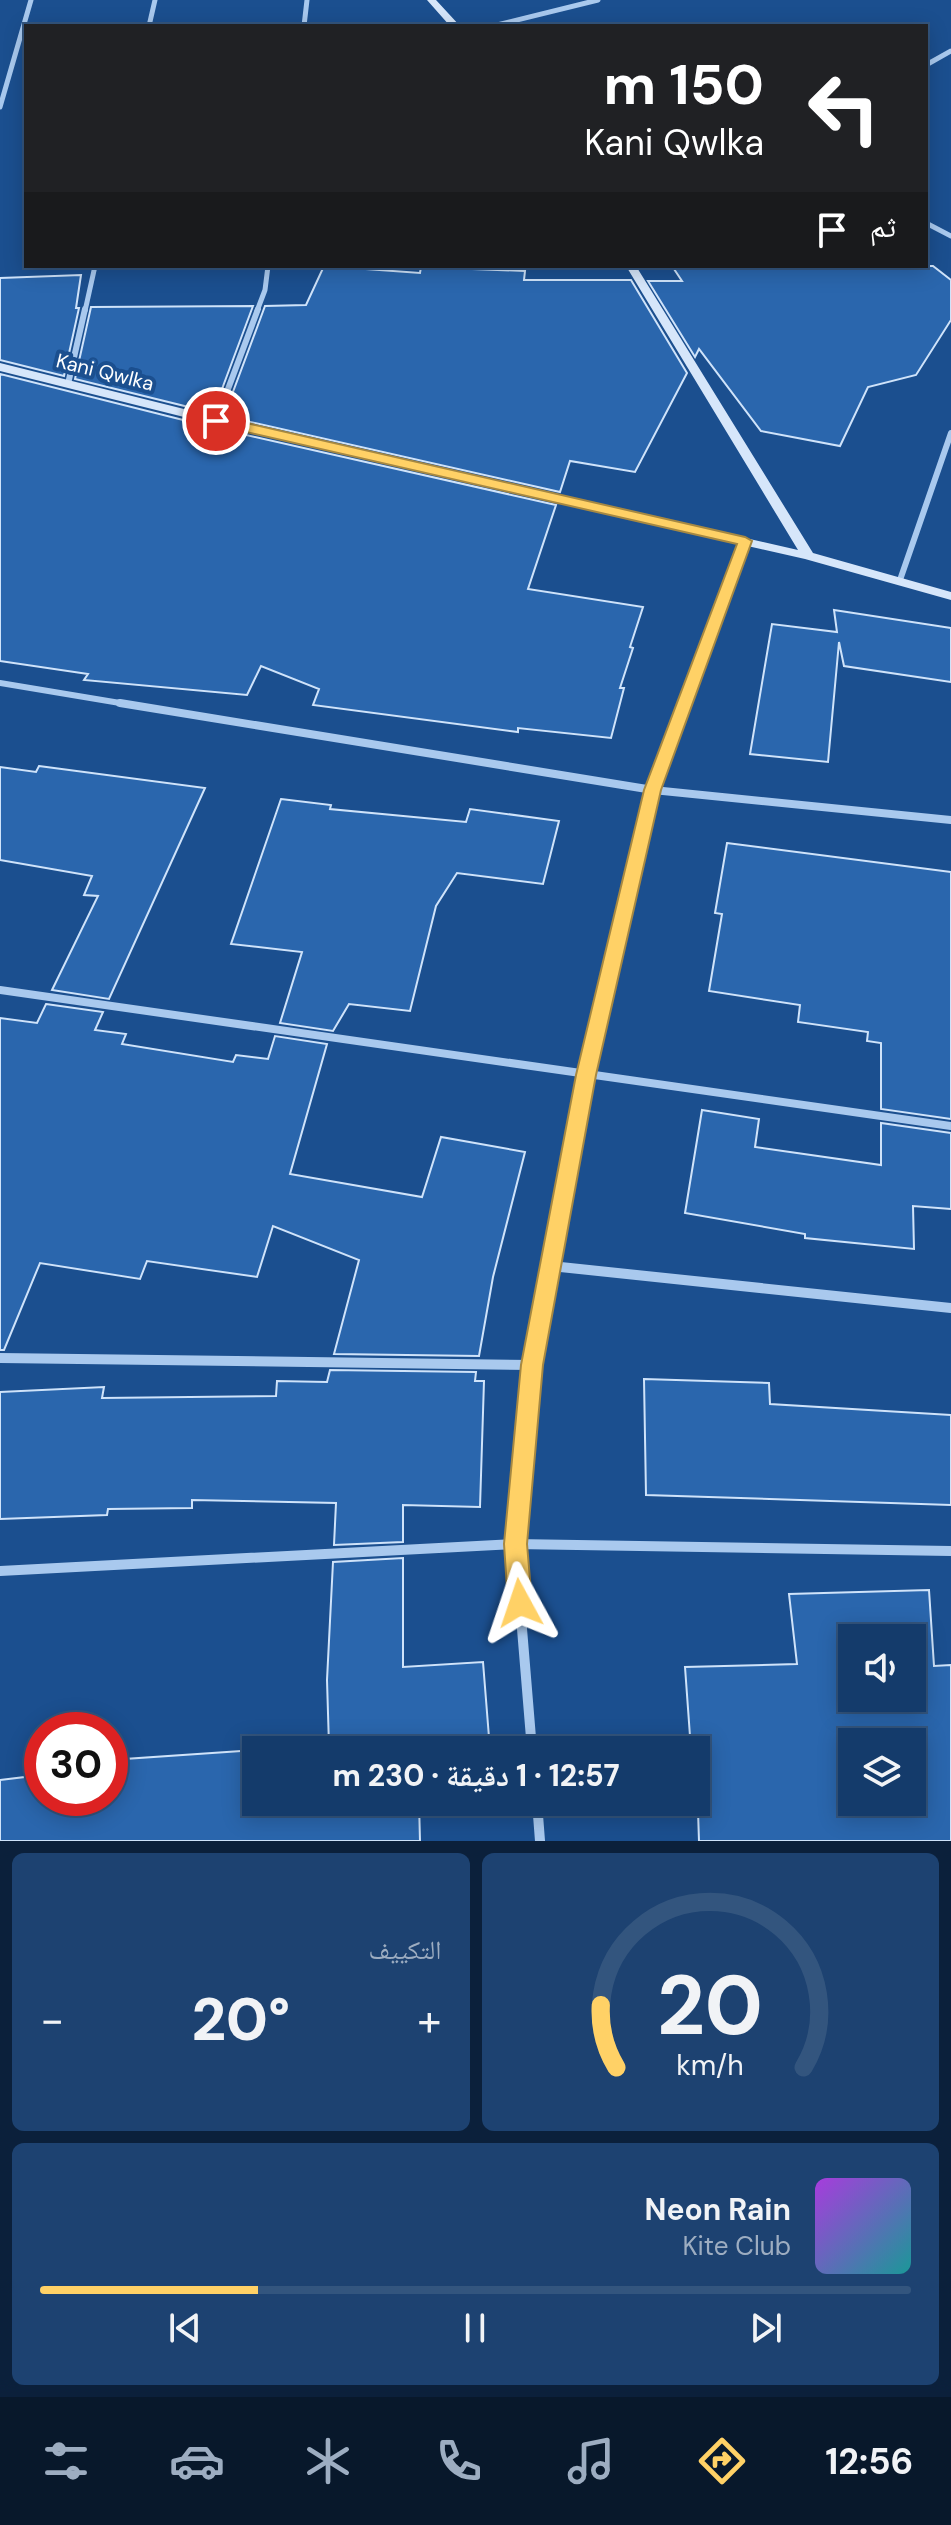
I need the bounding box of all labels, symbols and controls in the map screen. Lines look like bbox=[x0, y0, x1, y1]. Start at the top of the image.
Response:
text: 150 m bbox=[603, 48, 764, 121]
icon: left bbox=[792, 56, 896, 160]
text: Kani Qwlka bbox=[584, 119, 764, 166]
text: ثم bbox=[870, 207, 896, 246]
icon: arrive bbox=[810, 208, 854, 252]
street label: Kani Qwlka bbox=[53, 347, 157, 397]
pin bbox=[182, 387, 250, 455]
icon: arrive bbox=[194, 399, 238, 443]
position arrow bbox=[478, 1561, 562, 1645]
map controls bbox=[838, 1624, 926, 1816]
button: sound bbox=[838, 1624, 926, 1712]
speed limit sign: 30 bbox=[24, 1712, 128, 1816]
button: layers bbox=[838, 1728, 926, 1816]
text: 12:57 · 1 دقيقة · 230 m bbox=[332, 1756, 620, 1795]
text: التكييف bbox=[369, 1933, 442, 1967]
text: 20 bbox=[657, 1951, 763, 2060]
text: 20° bbox=[191, 1980, 290, 2059]
text: − bbox=[40, 1991, 64, 2049]
text: + bbox=[417, 1991, 441, 2049]
text: km/h bbox=[676, 2047, 744, 2084]
text: Neon Rain bbox=[645, 2190, 791, 2229]
text: Kite Club bbox=[682, 2229, 791, 2263]
icon: previous bbox=[163, 2306, 207, 2350]
icon: pause bbox=[453, 2306, 497, 2350]
icon: next bbox=[744, 2306, 788, 2350]
icon: filters bbox=[38, 2433, 94, 2489]
icon: car bbox=[169, 2433, 225, 2489]
icon: climate bbox=[300, 2433, 356, 2489]
icon: phone bbox=[431, 2433, 487, 2489]
icon: music bbox=[563, 2433, 619, 2489]
icon: directions bbox=[694, 2433, 750, 2489]
text: 12:56 bbox=[825, 2438, 913, 2485]

